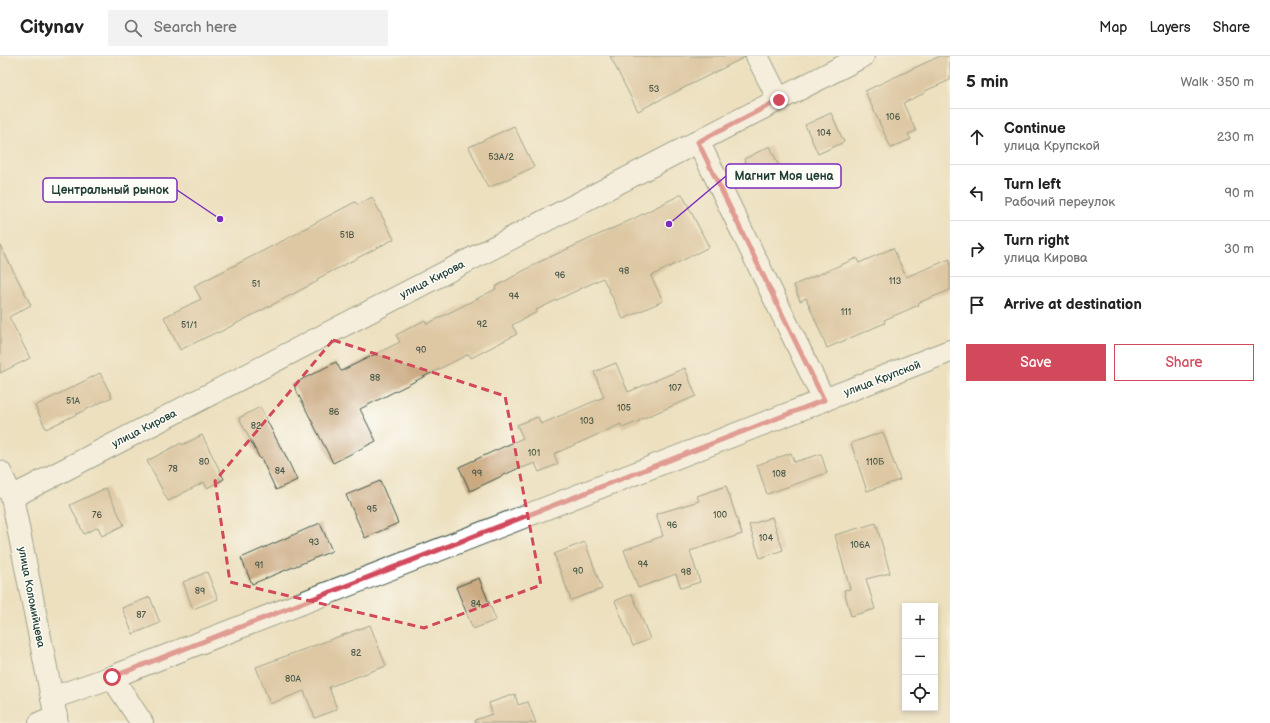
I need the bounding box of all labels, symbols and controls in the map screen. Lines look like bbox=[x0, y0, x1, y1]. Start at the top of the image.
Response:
search box bbox=[108, 10, 388, 46]
text: Citynav bbox=[20, 16, 84, 39]
icon: search bbox=[122, 17, 144, 39]
text: Search here bbox=[154, 18, 237, 37]
text: Map bbox=[1099, 19, 1127, 36]
text: Layers bbox=[1149, 19, 1191, 36]
text: Share bbox=[1213, 19, 1250, 36]
text: 5 min bbox=[966, 72, 1009, 92]
text: Walk · 350 m bbox=[1180, 74, 1254, 90]
house number: 53 bbox=[649, 84, 660, 95]
route end bbox=[770, 91, 788, 109]
house number: 106 bbox=[886, 112, 901, 123]
text: Continue bbox=[1004, 119, 1066, 138]
icon: ahead bbox=[966, 126, 988, 148]
house number: 104 bbox=[817, 128, 832, 139]
text: 230 m bbox=[1217, 129, 1254, 145]
text: улица Крупской bbox=[1004, 138, 1100, 154]
house number: 53А/2 bbox=[488, 152, 514, 163]
callout: Магнит Моя цена bbox=[726, 164, 841, 188]
text: Магнит Моя цена bbox=[734, 169, 835, 184]
text: Turn left bbox=[1004, 175, 1061, 194]
callout: Центральный рынок bbox=[43, 178, 177, 202]
icon: left bbox=[966, 182, 988, 204]
text: Центральный рынок bbox=[51, 183, 169, 198]
text: 90 m bbox=[1225, 185, 1254, 201]
text: Рабочий переулок bbox=[1004, 194, 1115, 210]
house number: 51В bbox=[340, 230, 354, 241]
text: Turn right bbox=[1004, 231, 1069, 250]
icon: right bbox=[966, 238, 988, 260]
text: 30 m bbox=[1224, 241, 1254, 257]
text: улица Кирова bbox=[1004, 250, 1088, 266]
street label: улица Кирова bbox=[398, 257, 467, 301]
house number: 98 bbox=[619, 266, 629, 277]
house number: 96 bbox=[555, 270, 566, 281]
house number: 113 bbox=[889, 276, 902, 287]
house number: 51 bbox=[252, 279, 260, 290]
house number: 94 bbox=[509, 291, 520, 302]
icon: arrive bbox=[966, 294, 988, 316]
text: Arrive at destination bbox=[1004, 295, 1142, 314]
house number: 111 bbox=[841, 307, 851, 318]
house number: 92 bbox=[477, 319, 488, 330]
house number: 51/1 bbox=[181, 320, 197, 331]
button: Save bbox=[966, 344, 1106, 381]
button: Share bbox=[1114, 344, 1254, 381]
house number: 90 bbox=[416, 345, 426, 356]
street label: улица Крупской bbox=[842, 358, 922, 399]
house number: 88 bbox=[370, 373, 380, 384]
house number: 107 bbox=[668, 383, 682, 394]
house number: 51А bbox=[66, 396, 81, 407]
house number: 105 bbox=[617, 403, 631, 414]
street label: улица Кирова bbox=[110, 406, 179, 450]
house number: 86 bbox=[329, 407, 340, 418]
house number: 103 bbox=[580, 416, 595, 427]
house number: 82 bbox=[251, 421, 262, 432]
house number: 101 bbox=[528, 448, 540, 459]
house number: 80 bbox=[199, 457, 209, 468]
house number: 110Б bbox=[866, 457, 885, 468]
house number: 78 bbox=[168, 464, 178, 475]
house number: 84 bbox=[275, 466, 286, 477]
house number: 99 bbox=[472, 468, 482, 479]
house number: 108 bbox=[772, 469, 786, 480]
house number: 95 bbox=[367, 504, 377, 515]
house number: 76 bbox=[92, 510, 102, 521]
house number: 100 bbox=[713, 510, 727, 521]
house number: 96 bbox=[667, 520, 678, 531]
house number: 104 bbox=[759, 533, 774, 544]
house number: 93 bbox=[309, 537, 320, 548]
house number: 106А bbox=[850, 540, 870, 551]
street label: улица Коломийцева bbox=[15, 545, 48, 649]
house number: 94 bbox=[638, 559, 649, 570]
house number: 91 bbox=[255, 560, 263, 571]
house number: 90 bbox=[573, 566, 583, 577]
house number: 98 bbox=[681, 567, 691, 578]
house number: 89 bbox=[195, 586, 205, 597]
house number: 84 bbox=[471, 599, 482, 610]
map controls bbox=[902, 603, 938, 711]
button: + bbox=[902, 603, 938, 639]
house number: 87 bbox=[136, 610, 146, 621]
button: − bbox=[902, 639, 938, 675]
house number: 82 bbox=[351, 648, 362, 659]
route start bbox=[103, 668, 121, 686]
house number: 80А bbox=[285, 674, 302, 685]
button: locate bbox=[902, 675, 938, 711]

